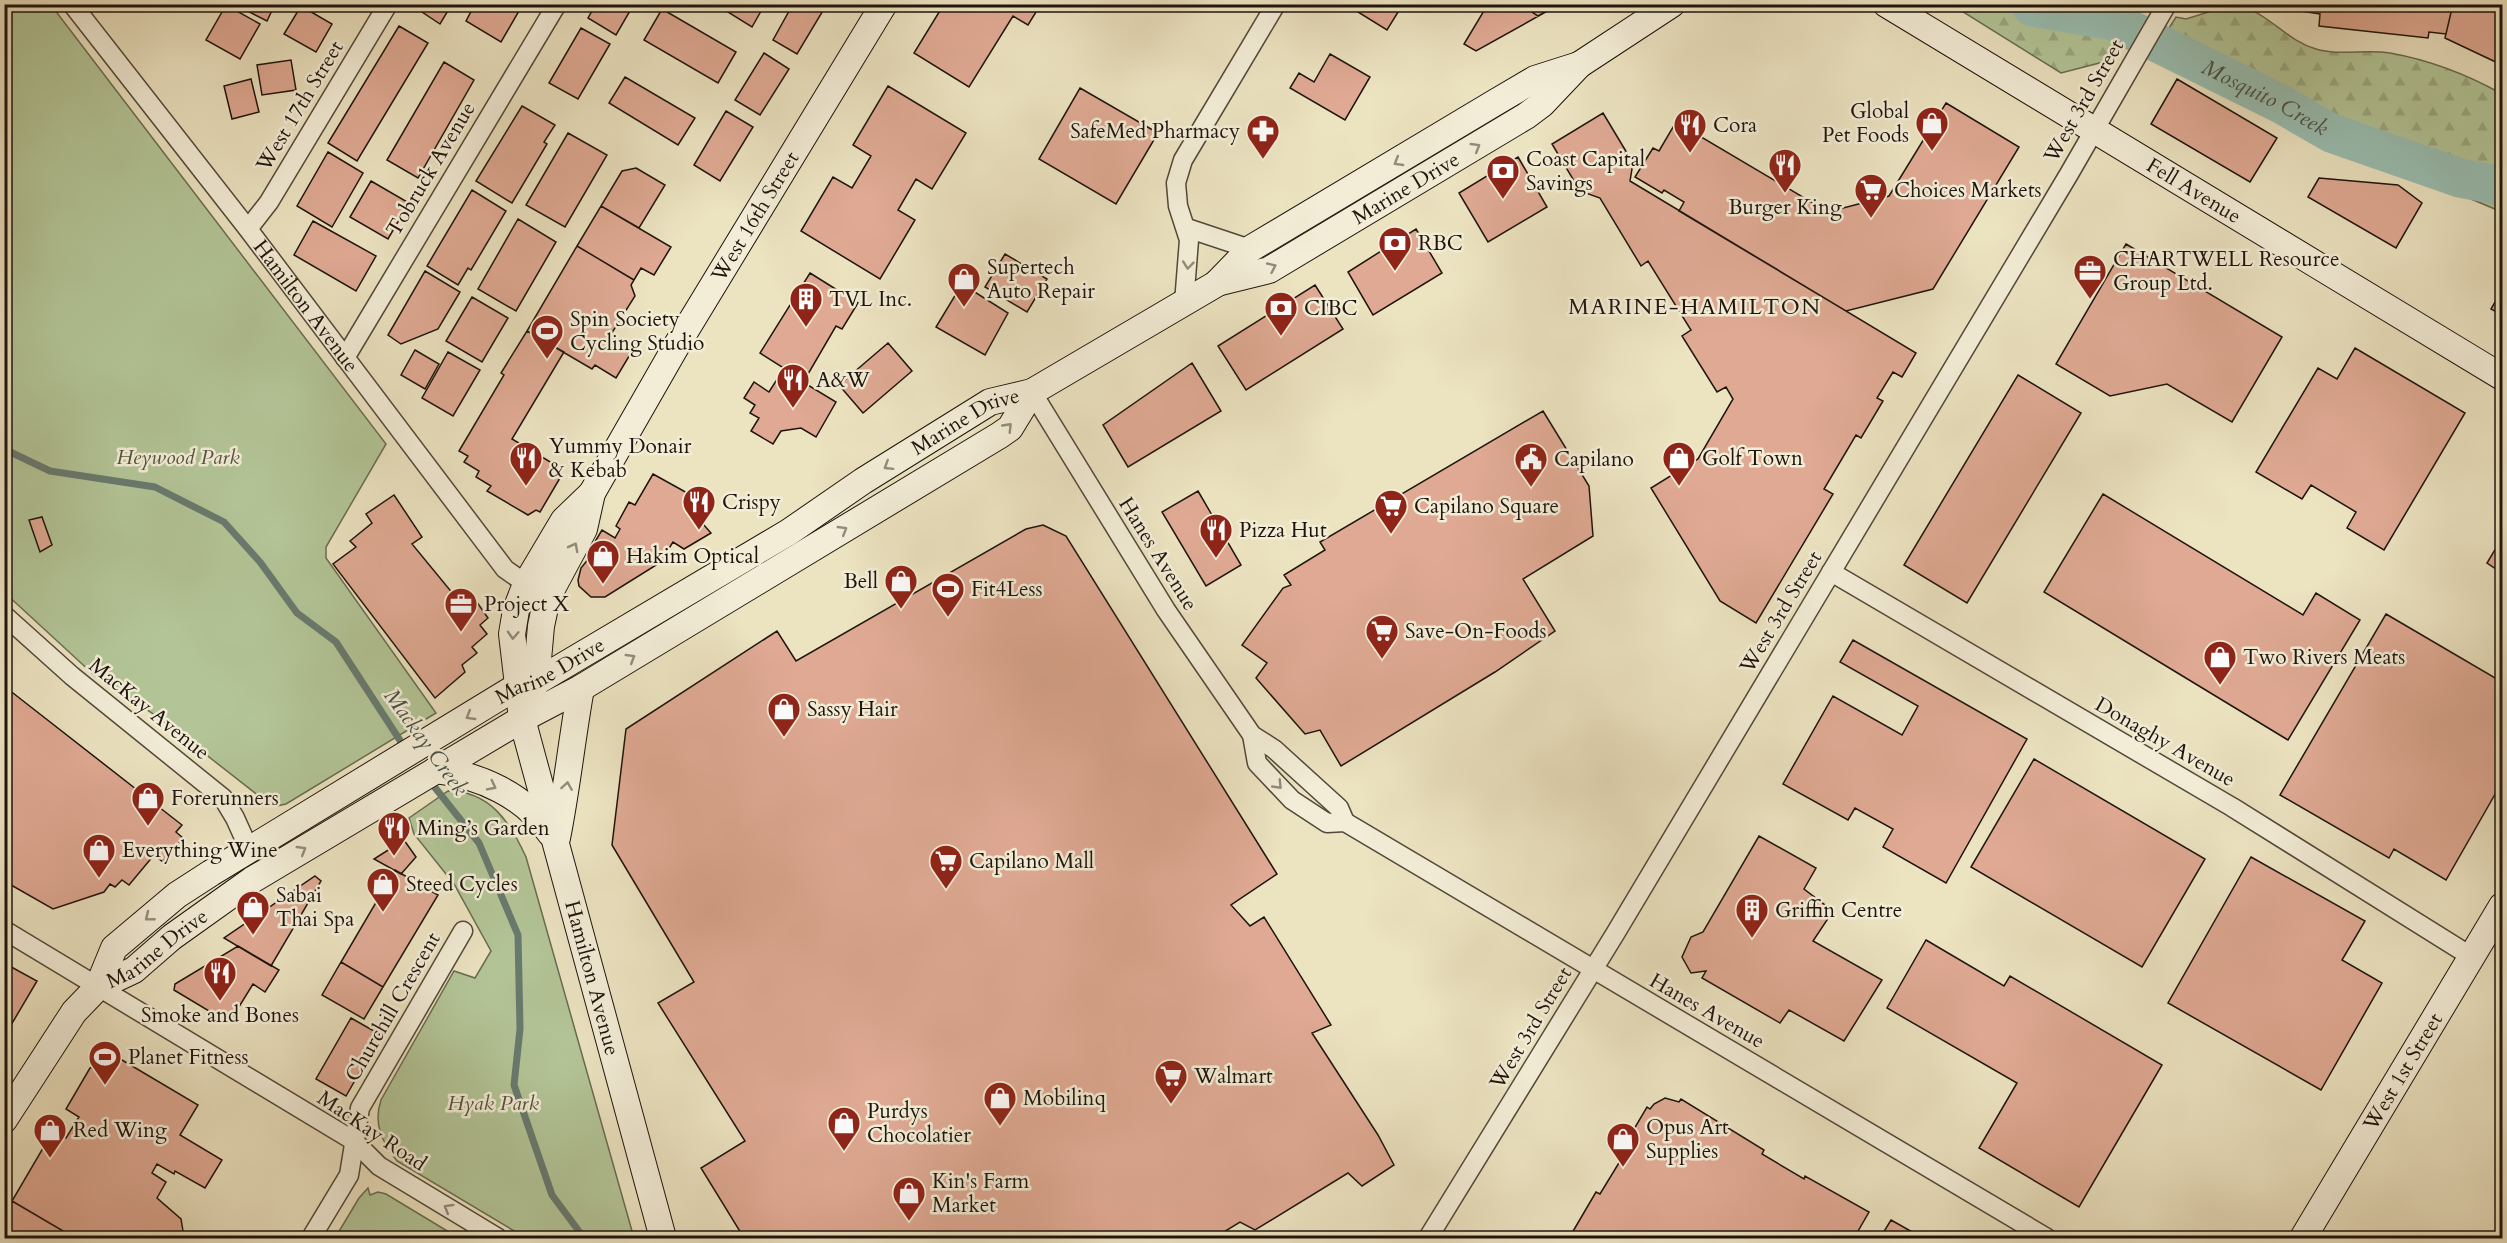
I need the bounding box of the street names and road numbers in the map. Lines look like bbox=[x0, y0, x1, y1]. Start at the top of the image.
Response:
street label: West 3rd Street bbox=[2036, 34, 2131, 169]
street label: West 17th Street bbox=[249, 35, 351, 178]
street label: Tobruck Avenue bbox=[379, 96, 483, 242]
street label: West 16th Street bbox=[704, 145, 806, 288]
street label: Marine Drive bbox=[1347, 145, 1465, 231]
street label: Fell Avenue bbox=[2141, 151, 2247, 230]
street label: Hamilton Avenue bbox=[246, 234, 366, 378]
street label: Marine Drive bbox=[905, 381, 1022, 462]
street label: Hanes Avenue bbox=[1112, 492, 1204, 616]
street label: West 3rd Street bbox=[1733, 545, 1829, 679]
street label: Marine Drive bbox=[489, 630, 610, 711]
street label: MacKay Avenue bbox=[82, 651, 216, 767]
street label: Donaghy Avenue bbox=[2090, 690, 2240, 794]
street label: Hamilton Avenue bbox=[557, 897, 627, 1059]
street label: Marine Drive bbox=[101, 902, 214, 996]
street label: Churchill Crescent bbox=[338, 927, 448, 1087]
street label: West 3rd Street bbox=[1483, 961, 1579, 1095]
street label: Hanes Avenue bbox=[1644, 966, 1770, 1056]
street label: West 1st Street bbox=[2356, 1007, 2449, 1137]
street label: MacKay Road bbox=[312, 1084, 432, 1178]

